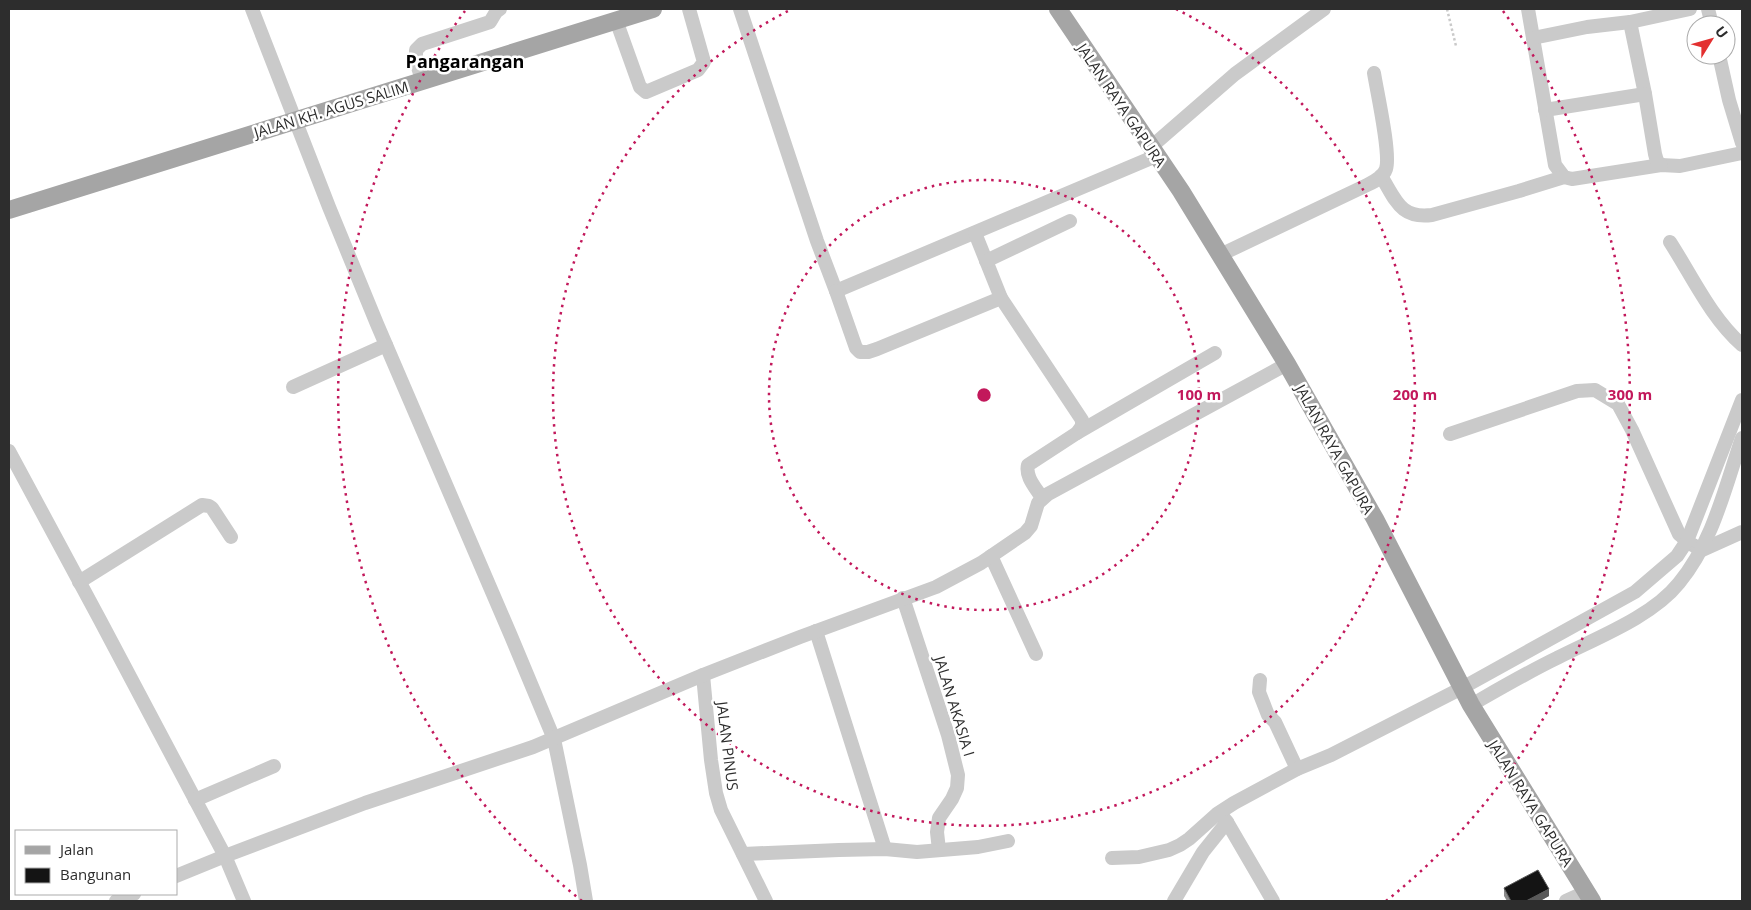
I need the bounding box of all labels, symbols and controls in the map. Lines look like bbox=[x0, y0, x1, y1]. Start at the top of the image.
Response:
north arrow bbox=[1686, 15, 1736, 65]
text: U bbox=[1711, 22, 1733, 42]
street label: JALAN RAYA GAPURA bbox=[1072, 37, 1171, 171]
district label: Pangarangan bbox=[406, 49, 524, 73]
street label: JALAN KH. AGUS SALIM bbox=[249, 76, 411, 143]
street label: JALAN RAYA GAPURA bbox=[1290, 379, 1379, 518]
text: 100 m bbox=[1177, 384, 1221, 404]
text: 200 m bbox=[1393, 384, 1437, 404]
text: 300 m bbox=[1608, 384, 1652, 404]
centre of rings bbox=[975, 386, 993, 404]
street label: JALAN AKASIA I bbox=[930, 651, 980, 759]
street label: JALAN PINUS bbox=[712, 698, 743, 792]
street label: JALAN RAYA GAPURA bbox=[1483, 734, 1578, 870]
legend bbox=[15, 830, 178, 895]
text: Jalan bbox=[58, 839, 94, 859]
text: Bangunan bbox=[60, 864, 131, 884]

